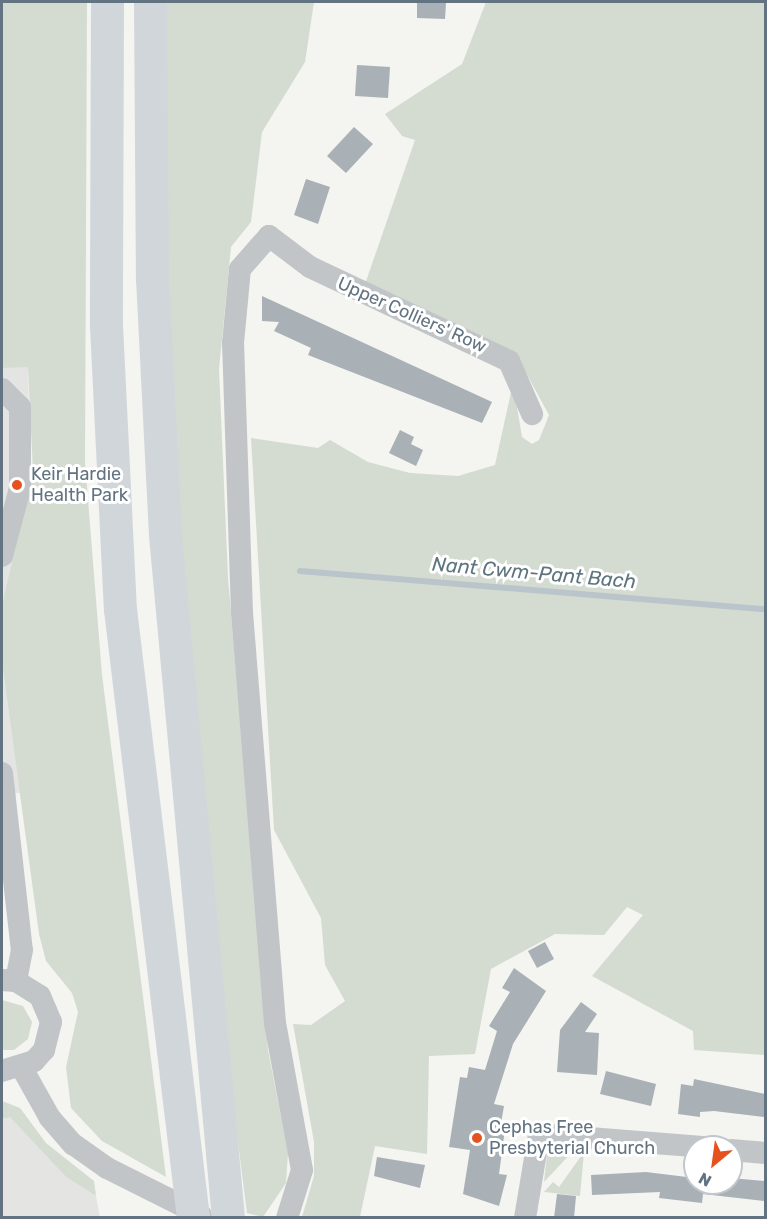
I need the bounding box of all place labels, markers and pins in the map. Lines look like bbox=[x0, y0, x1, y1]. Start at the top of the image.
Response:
place label: Keir Hardie Health Park bbox=[31, 464, 128, 506]
marker: Keir Hardie Health Park bbox=[8, 476, 26, 494]
place label: Cephas Free Presbyterial Church bbox=[489, 1117, 655, 1160]
marker: Cephas Free Presbyterial Church bbox=[470, 1131, 484, 1145]

